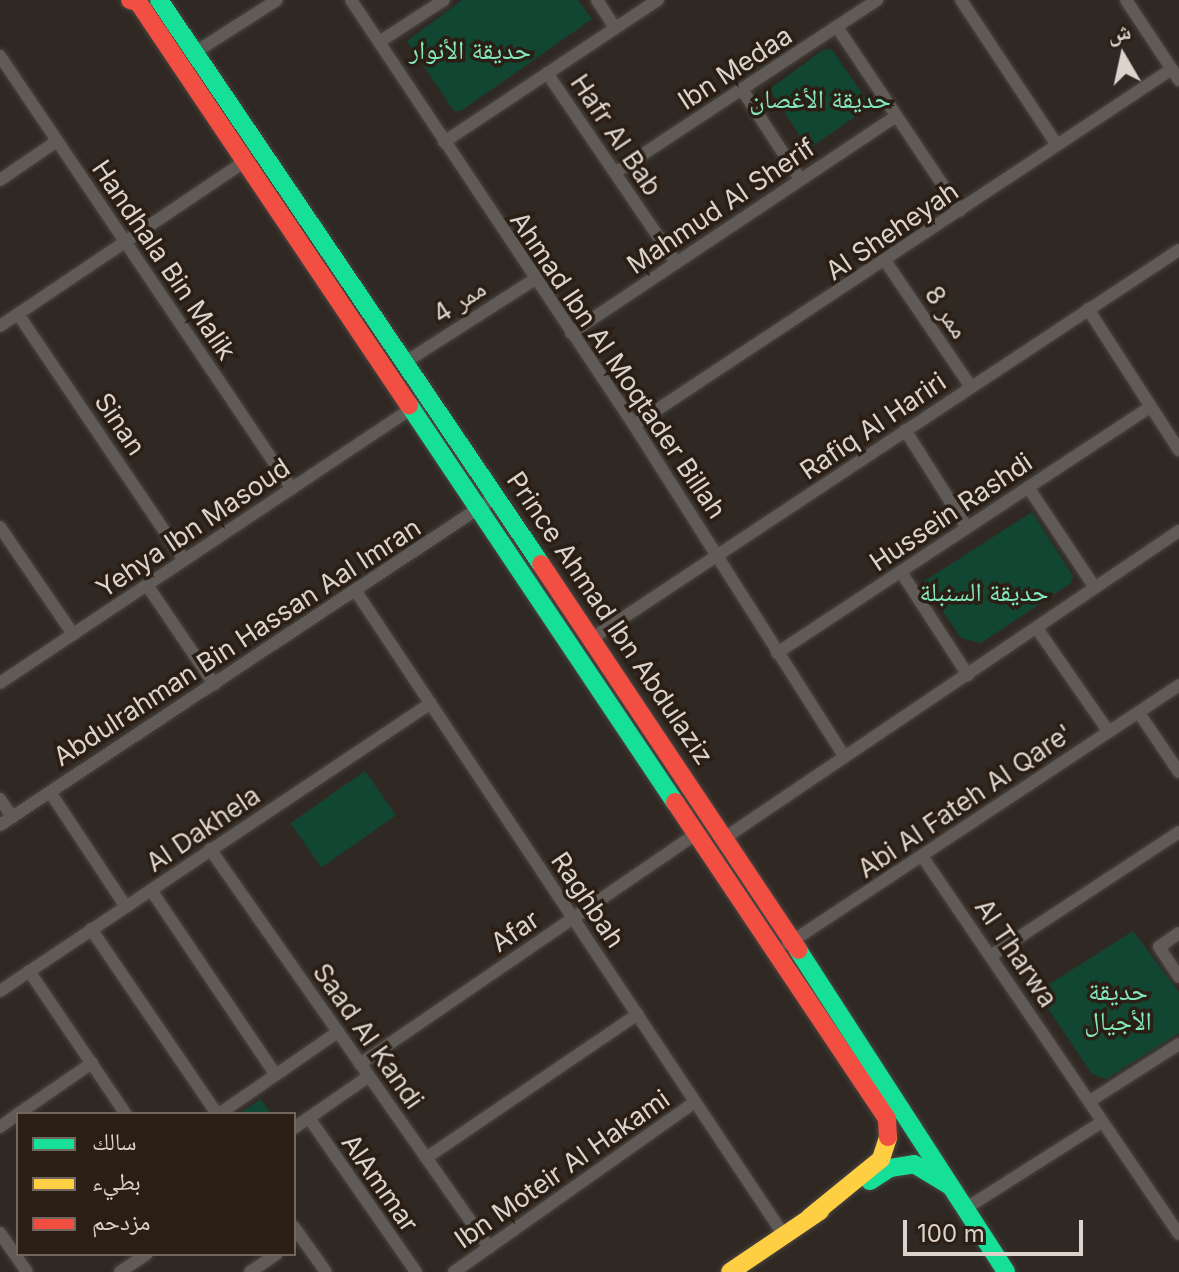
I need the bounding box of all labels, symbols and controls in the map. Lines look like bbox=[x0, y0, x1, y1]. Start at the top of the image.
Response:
north arrow bbox=[1083, 16, 1163, 96]
text: ش bbox=[1106, 18, 1133, 47]
street label: Ibn Medaa bbox=[672, 20, 798, 116]
park label: حديقة الأنوار bbox=[409, 34, 531, 66]
street label: Hafr Al Bab bbox=[564, 68, 668, 202]
park label: حديقة الأغصان bbox=[749, 83, 891, 115]
street label: Mahmud Al Sherif bbox=[621, 132, 821, 280]
street label: Handhala Bin Malik bbox=[86, 154, 242, 366]
street label: Al Sheheyah bbox=[820, 175, 964, 287]
street label: Ahmad Ibn Al Moqtader Billah bbox=[503, 206, 733, 524]
street label: ممر 4 bbox=[427, 272, 491, 330]
street label: ممر 8 bbox=[918, 280, 976, 344]
street label: Rafiq Al Hariri bbox=[794, 366, 952, 486]
street label: Sinan bbox=[88, 387, 152, 461]
street label: Hussein Rashdi bbox=[864, 446, 1038, 578]
street label: Yehya Ibn Masoud bbox=[90, 452, 296, 604]
street label: Prince Ahmad Ibn Abdulaziz bbox=[500, 466, 720, 770]
street label: Abdulrahman Bin Hassan Aal Imran bbox=[48, 511, 426, 773]
park label: حديقة السنبلة bbox=[919, 576, 1049, 608]
street label: Abi Al Fateh Al Qare' bbox=[852, 718, 1078, 884]
street label: Al Dakhela bbox=[140, 780, 266, 878]
street label: Raghbah bbox=[545, 846, 631, 954]
street label: Al Tharwa bbox=[968, 893, 1064, 1013]
street label: Afar bbox=[485, 904, 545, 958]
street label: Saad Al Kandi bbox=[306, 957, 430, 1115]
park label: حديقة الأجيال bbox=[1084, 975, 1152, 1036]
street label: Ibn Moteir Al Hakami bbox=[449, 1083, 675, 1255]
legend bbox=[16, 1112, 296, 1256]
text: سالك bbox=[92, 1127, 137, 1156]
street label: AlAmmar bbox=[335, 1128, 425, 1238]
text: بطيء bbox=[92, 1167, 141, 1196]
scale bar bbox=[907, 1204, 1087, 1254]
text: مزدحم bbox=[92, 1207, 151, 1236]
text: 100 m bbox=[917, 1219, 985, 1248]

